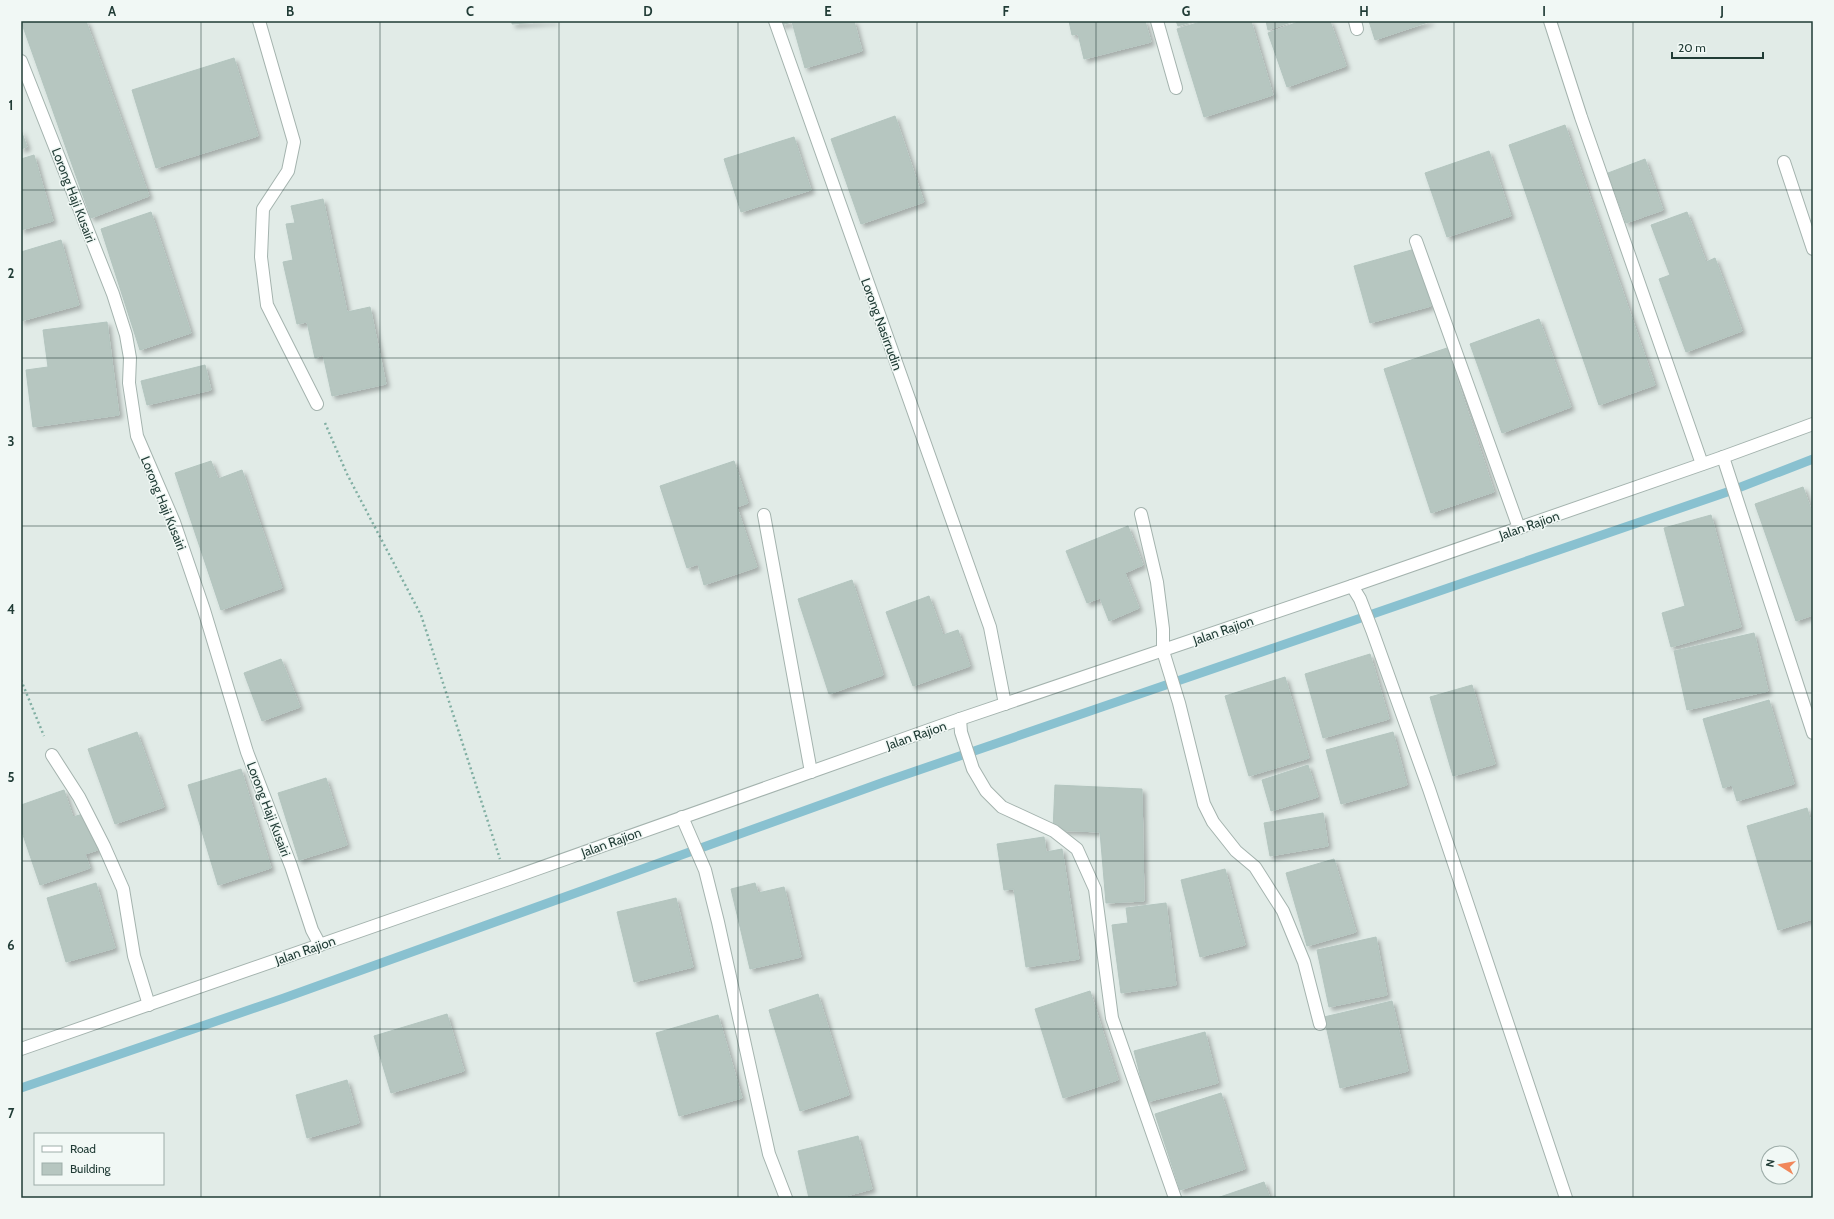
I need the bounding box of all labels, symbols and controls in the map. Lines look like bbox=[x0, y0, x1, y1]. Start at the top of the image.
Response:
text: A bbox=[108, 3, 117, 19]
text: B bbox=[286, 3, 294, 19]
text: C bbox=[466, 3, 474, 19]
text: D bbox=[643, 3, 653, 19]
text: E bbox=[824, 3, 832, 19]
text: F bbox=[1003, 3, 1010, 19]
text: G bbox=[1182, 3, 1191, 19]
text: H bbox=[1359, 3, 1369, 19]
text: I bbox=[1542, 3, 1546, 19]
text: J bbox=[1719, 3, 1724, 19]
scale bar bbox=[1672, 34, 1763, 60]
text: 20 m bbox=[1678, 40, 1706, 55]
text: 1 bbox=[9, 97, 13, 113]
street label: Lorong Haji Kusairi bbox=[48, 145, 99, 245]
text: 2 bbox=[8, 265, 15, 281]
street label: Lorong Nasirrudin bbox=[858, 276, 906, 372]
text: 3 bbox=[7, 433, 15, 449]
street label: Lorong Haji Kusairi bbox=[137, 454, 190, 553]
street label: Jalan Rajion bbox=[1496, 507, 1562, 544]
text: 4 bbox=[7, 601, 15, 617]
street label: Jalan Rajion bbox=[1190, 612, 1256, 649]
street label: Jalan Rajion bbox=[883, 717, 949, 754]
street label: Lorong Haji Kusairi bbox=[243, 759, 294, 859]
text: 5 bbox=[8, 769, 15, 785]
street label: Jalan Rajion bbox=[578, 824, 644, 862]
street label: Jalan Rajion bbox=[272, 932, 338, 969]
text: 6 bbox=[7, 937, 15, 953]
text: 7 bbox=[8, 1105, 15, 1121]
legend bbox=[34, 1133, 164, 1185]
text: Road bbox=[70, 1141, 96, 1156]
north arrow bbox=[1760, 1145, 1800, 1185]
text: N bbox=[1763, 1158, 1778, 1168]
text: Building bbox=[70, 1161, 112, 1176]

